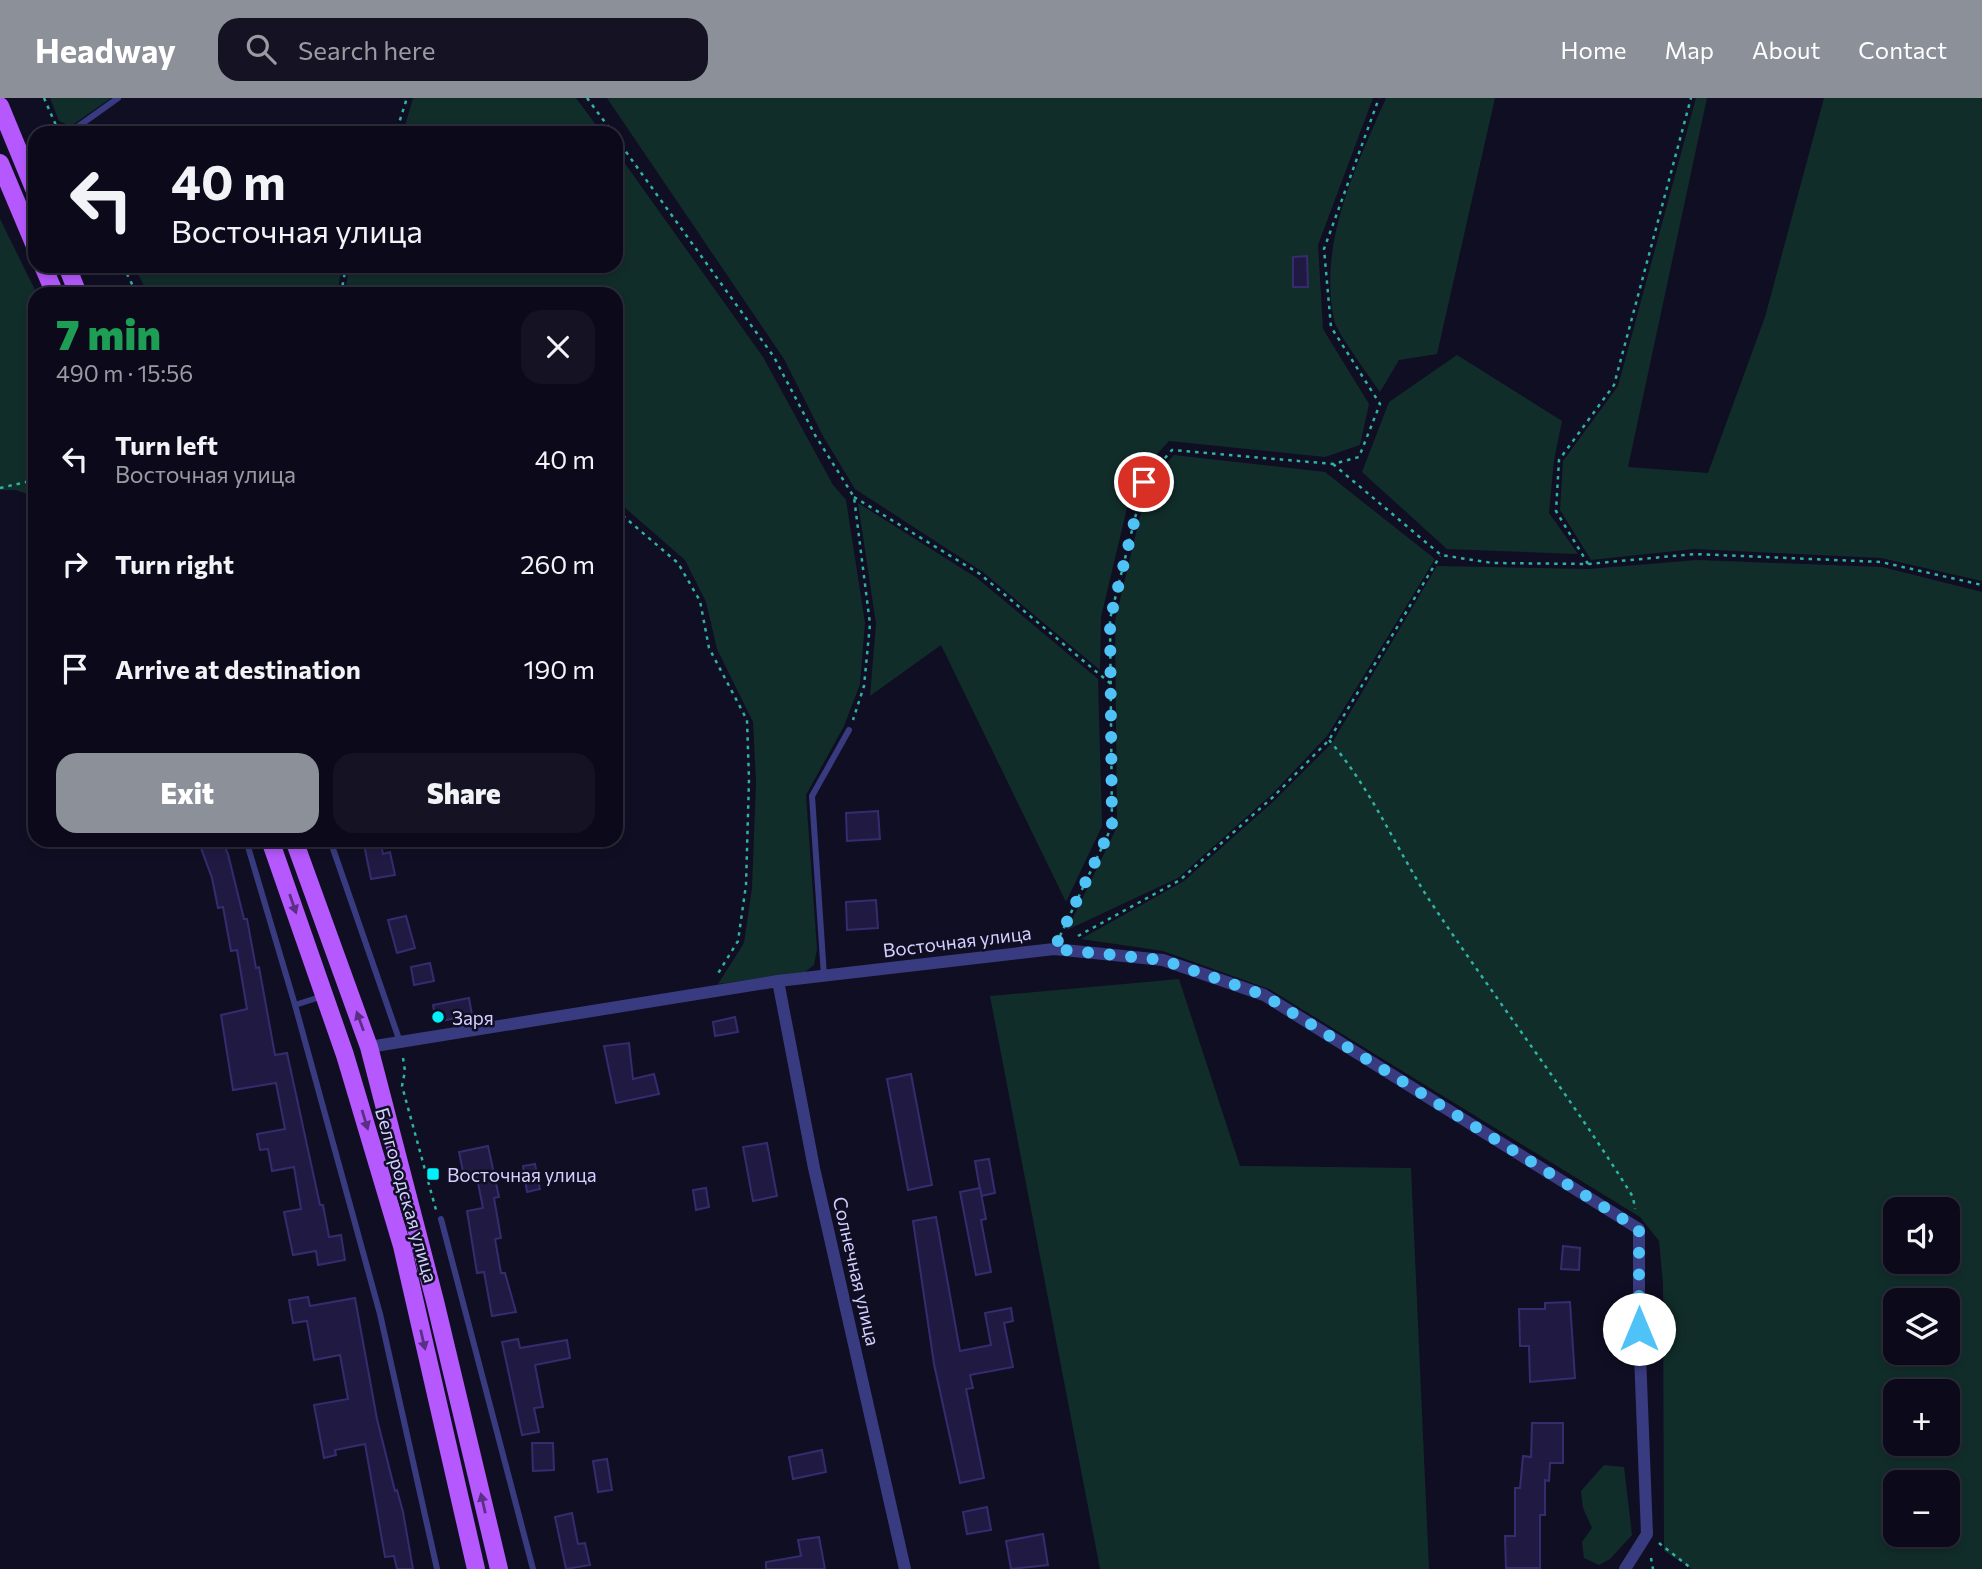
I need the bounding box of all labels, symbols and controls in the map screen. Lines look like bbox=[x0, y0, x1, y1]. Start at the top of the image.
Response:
search box bbox=[218, 18, 708, 81]
text: Headway bbox=[35, 29, 176, 70]
icon: search bbox=[242, 30, 280, 68]
text: Search here bbox=[298, 34, 436, 65]
text: Home bbox=[1561, 35, 1627, 64]
text: Map bbox=[1665, 35, 1714, 64]
text: About bbox=[1752, 35, 1820, 64]
text: Contact bbox=[1858, 35, 1947, 64]
text: 40 m bbox=[171, 150, 286, 210]
icon: left bbox=[56, 154, 147, 245]
text: Восточная улица bbox=[171, 210, 423, 250]
text: 7 min bbox=[56, 307, 161, 359]
button: close bbox=[521, 310, 595, 384]
text: 490 m · 15:56 bbox=[56, 359, 193, 387]
text: Turn left bbox=[115, 429, 218, 460]
icon: left bbox=[56, 440, 94, 478]
text: 40 m bbox=[535, 443, 595, 474]
pin bbox=[1114, 452, 1174, 512]
text: Восточная улица bbox=[115, 460, 296, 488]
icon: arrive bbox=[1125, 463, 1163, 501]
icon: right bbox=[56, 545, 94, 583]
text: Turn right bbox=[115, 548, 234, 579]
text: 260 m bbox=[520, 548, 595, 579]
icon: arrive bbox=[56, 650, 94, 688]
text: Arrive at destination bbox=[115, 653, 361, 684]
text: 190 m bbox=[523, 653, 595, 684]
button: Exit bbox=[56, 753, 319, 833]
button: Share bbox=[333, 753, 595, 833]
one-way arrow bbox=[288, 894, 299, 915]
street label: Восточная улица bbox=[881, 920, 1033, 962]
place label: Заря bbox=[452, 1006, 494, 1029]
marker: Заря bbox=[430, 1009, 446, 1025]
one-way arrow bbox=[354, 1011, 365, 1032]
street label: Белгородская улица bbox=[371, 1105, 443, 1285]
one-way arrow bbox=[360, 1110, 370, 1131]
place label: Восточная улица bbox=[447, 1163, 597, 1186]
marker: Восточная улица bbox=[425, 1166, 441, 1182]
street label: Солнечная улица bbox=[829, 1194, 885, 1348]
map controls bbox=[1883, 1197, 1960, 1547]
button: sound bbox=[1883, 1197, 1960, 1274]
button: layers bbox=[1883, 1288, 1960, 1365]
position arrow bbox=[1602, 1292, 1676, 1366]
one-way arrow bbox=[418, 1329, 429, 1351]
button: + bbox=[1883, 1379, 1960, 1456]
button: − bbox=[1883, 1470, 1960, 1547]
one-way arrow bbox=[477, 1492, 488, 1514]

